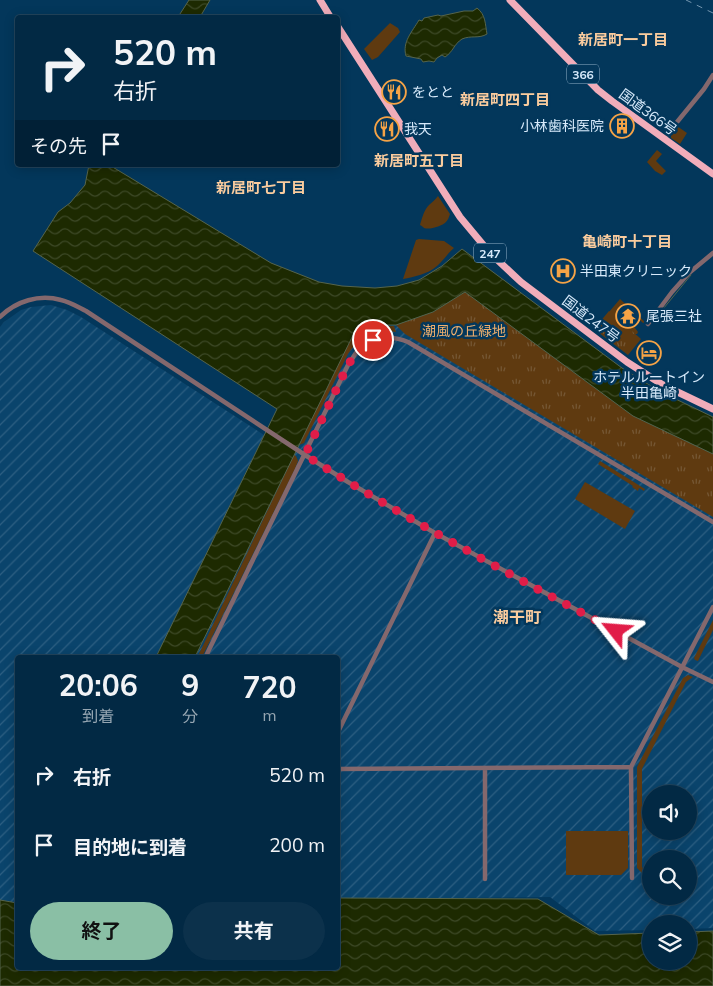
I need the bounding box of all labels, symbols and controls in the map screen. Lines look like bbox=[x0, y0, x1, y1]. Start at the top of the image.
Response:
text: 520 m bbox=[113, 30, 217, 74]
district label: 新居町一丁目 bbox=[578, 30, 668, 49]
icon: right bbox=[30, 35, 95, 100]
road number: 366 bbox=[567, 64, 599, 84]
text: 右折 bbox=[113, 77, 157, 105]
restaurant icon: をとと bbox=[381, 79, 407, 105]
place label: をとと bbox=[412, 83, 454, 101]
street label: 国道366号 bbox=[616, 85, 680, 139]
district label: 新居町四丁目 bbox=[460, 90, 550, 109]
building icon: 小林歯科医院 bbox=[609, 113, 635, 139]
restaurant icon: 我天 bbox=[374, 116, 400, 142]
place label: 小林歯科医院 bbox=[520, 117, 604, 135]
place label: 我天 bbox=[404, 120, 432, 138]
icon: arrive bbox=[97, 130, 125, 158]
text: その先 bbox=[30, 134, 87, 158]
district label: 新居町五丁目 bbox=[374, 151, 464, 170]
district label: 新居町七丁目 bbox=[216, 178, 306, 197]
district label: 亀崎町十丁目 bbox=[582, 232, 672, 251]
road number: 247 bbox=[474, 244, 506, 262]
hospital icon: 半田東クリニック bbox=[550, 258, 576, 284]
place label: 半田東クリニック bbox=[580, 262, 692, 280]
street label: 国道247号 bbox=[559, 292, 623, 346]
temple icon: 尾張三社 bbox=[615, 303, 641, 329]
place label: 尾張三社 bbox=[646, 307, 702, 325]
pin bbox=[352, 319, 394, 361]
park label: 潮風の丘緑地 bbox=[422, 322, 506, 340]
icon: arrive bbox=[359, 326, 387, 354]
hotel icon: ホテルルートイン 半田亀崎 bbox=[636, 340, 662, 366]
place label: ホテルルートイン 半田亀崎 bbox=[593, 368, 705, 402]
position arrow bbox=[589, 604, 641, 656]
district label: 潮干町 bbox=[493, 607, 541, 627]
text: 20:06 bbox=[58, 666, 138, 704]
text: 9 bbox=[181, 666, 199, 704]
text: 720 bbox=[243, 668, 297, 706]
text: m bbox=[263, 705, 277, 725]
text: 到着 bbox=[82, 706, 114, 726]
text: 分 bbox=[182, 706, 198, 726]
icon: right bbox=[30, 761, 58, 789]
text: 520 m bbox=[269, 763, 325, 787]
text: 右折 bbox=[73, 765, 111, 789]
map controls bbox=[642, 785, 697, 970]
button: sound bbox=[642, 785, 697, 840]
icon: arrive bbox=[30, 831, 58, 859]
text: 200 m bbox=[269, 833, 325, 857]
text: 目的地に到着 bbox=[73, 835, 187, 859]
button: search bbox=[642, 850, 697, 905]
button: 終了 bbox=[30, 902, 173, 960]
button: 共有 bbox=[183, 902, 325, 960]
button: layers bbox=[642, 915, 697, 970]

